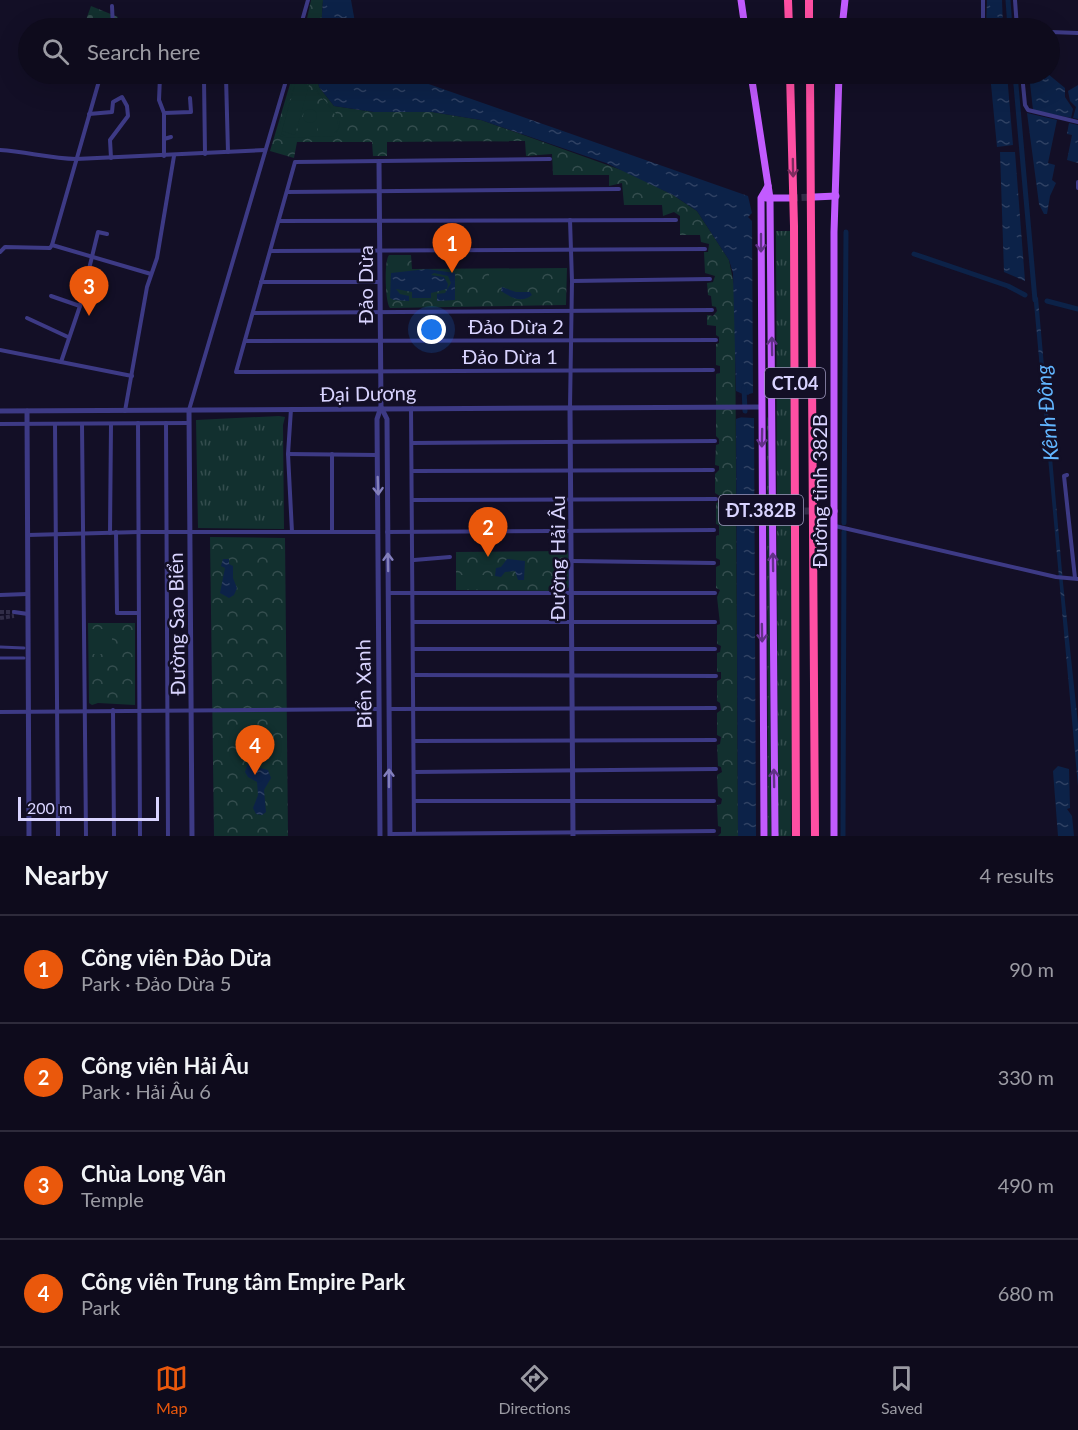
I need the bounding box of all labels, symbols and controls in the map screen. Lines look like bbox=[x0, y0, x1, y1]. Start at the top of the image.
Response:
search box bbox=[18, 18, 1060, 84]
icon: search bbox=[39, 35, 72, 68]
text: Search here bbox=[87, 38, 200, 65]
one-way arrow bbox=[787, 157, 799, 177]
pin: 1 bbox=[432, 224, 472, 273]
one-way arrow bbox=[755, 232, 767, 252]
street label: Đảo Dừa bbox=[353, 245, 377, 325]
pin: 3 bbox=[70, 266, 109, 316]
street label: Đảo Dừa 2 bbox=[468, 314, 564, 338]
your location bbox=[417, 315, 446, 344]
one-way arrow bbox=[766, 336, 778, 356]
street label: Đảo Dừa 1 bbox=[462, 344, 558, 368]
water label: Kênh Đông bbox=[1029, 363, 1063, 462]
road number: CT.04 bbox=[765, 368, 825, 398]
street label: Đại Dương bbox=[320, 380, 416, 406]
street label: Đường tỉnh 382B bbox=[807, 414, 831, 568]
one-way arrow bbox=[756, 427, 768, 447]
one-way arrow bbox=[372, 476, 383, 496]
street label: Đường Hải Âu bbox=[545, 495, 569, 621]
road number: ĐT.382B bbox=[719, 495, 803, 525]
pin: 2 bbox=[468, 508, 508, 557]
street label: Đường Sao Biển bbox=[163, 552, 189, 696]
one-way arrow bbox=[382, 552, 394, 572]
one-way arrow bbox=[767, 552, 779, 572]
one-way arrow bbox=[756, 622, 768, 642]
street label: Biển Xanh bbox=[350, 639, 376, 729]
pin: 4 bbox=[236, 726, 274, 775]
one-way arrow bbox=[384, 768, 395, 788]
one-way arrow bbox=[768, 768, 780, 788]
scale bar bbox=[18, 794, 159, 822]
text: 200 m bbox=[27, 798, 72, 817]
text: Nearby bbox=[24, 859, 109, 891]
text: 4 results bbox=[979, 863, 1054, 887]
text: Công viên Đảo Dừa bbox=[81, 944, 272, 971]
text: 1 bbox=[38, 957, 49, 981]
text: 90 m bbox=[1009, 957, 1054, 981]
text: Park · Đảo Dừa 5 bbox=[81, 971, 231, 995]
text: Công viên Hải Âu bbox=[81, 1052, 249, 1079]
text: 2 bbox=[38, 1065, 49, 1089]
text: 330 m bbox=[998, 1065, 1054, 1089]
text: Park · Hải Âu 6 bbox=[81, 1079, 211, 1103]
text: Chùa Long Vân bbox=[81, 1160, 226, 1187]
text: 3 bbox=[38, 1173, 49, 1197]
text: 490 m bbox=[998, 1173, 1054, 1197]
text: Temple bbox=[81, 1187, 144, 1211]
text: Công viên Trung tâm Empire Park bbox=[81, 1268, 405, 1295]
text: 4 bbox=[38, 1281, 49, 1305]
text: 680 m bbox=[998, 1281, 1054, 1305]
text: Park bbox=[81, 1295, 120, 1319]
tab: Map bbox=[155, 1362, 188, 1417]
tab: Directions bbox=[498, 1362, 571, 1417]
tab: Saved bbox=[881, 1362, 923, 1417]

